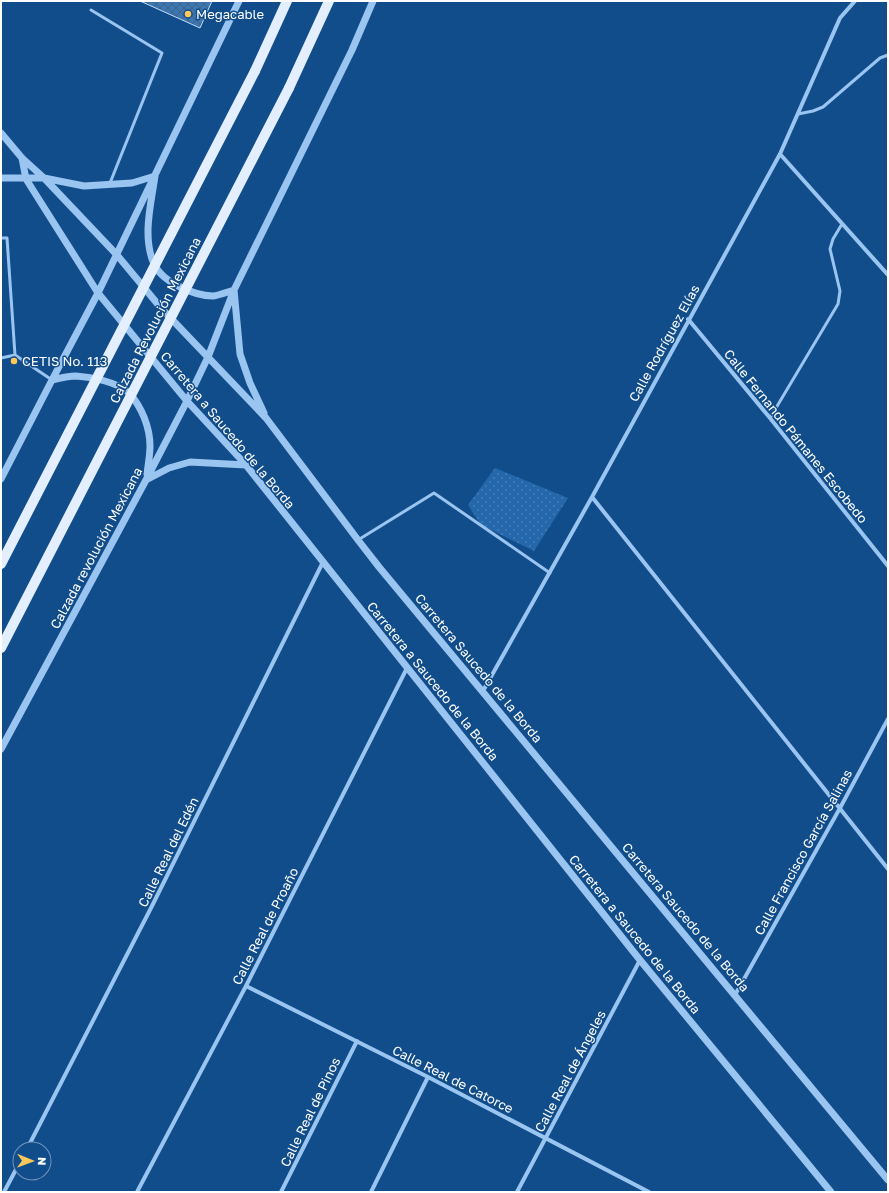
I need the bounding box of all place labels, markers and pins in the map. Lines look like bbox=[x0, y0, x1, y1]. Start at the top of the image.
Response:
place label: Megacable bbox=[196, 6, 264, 22]
marker: Megacable bbox=[183, 9, 193, 19]
place label: CETIS No. 113 bbox=[22, 353, 107, 369]
marker: CETIS No. 113 bbox=[9, 356, 19, 366]

